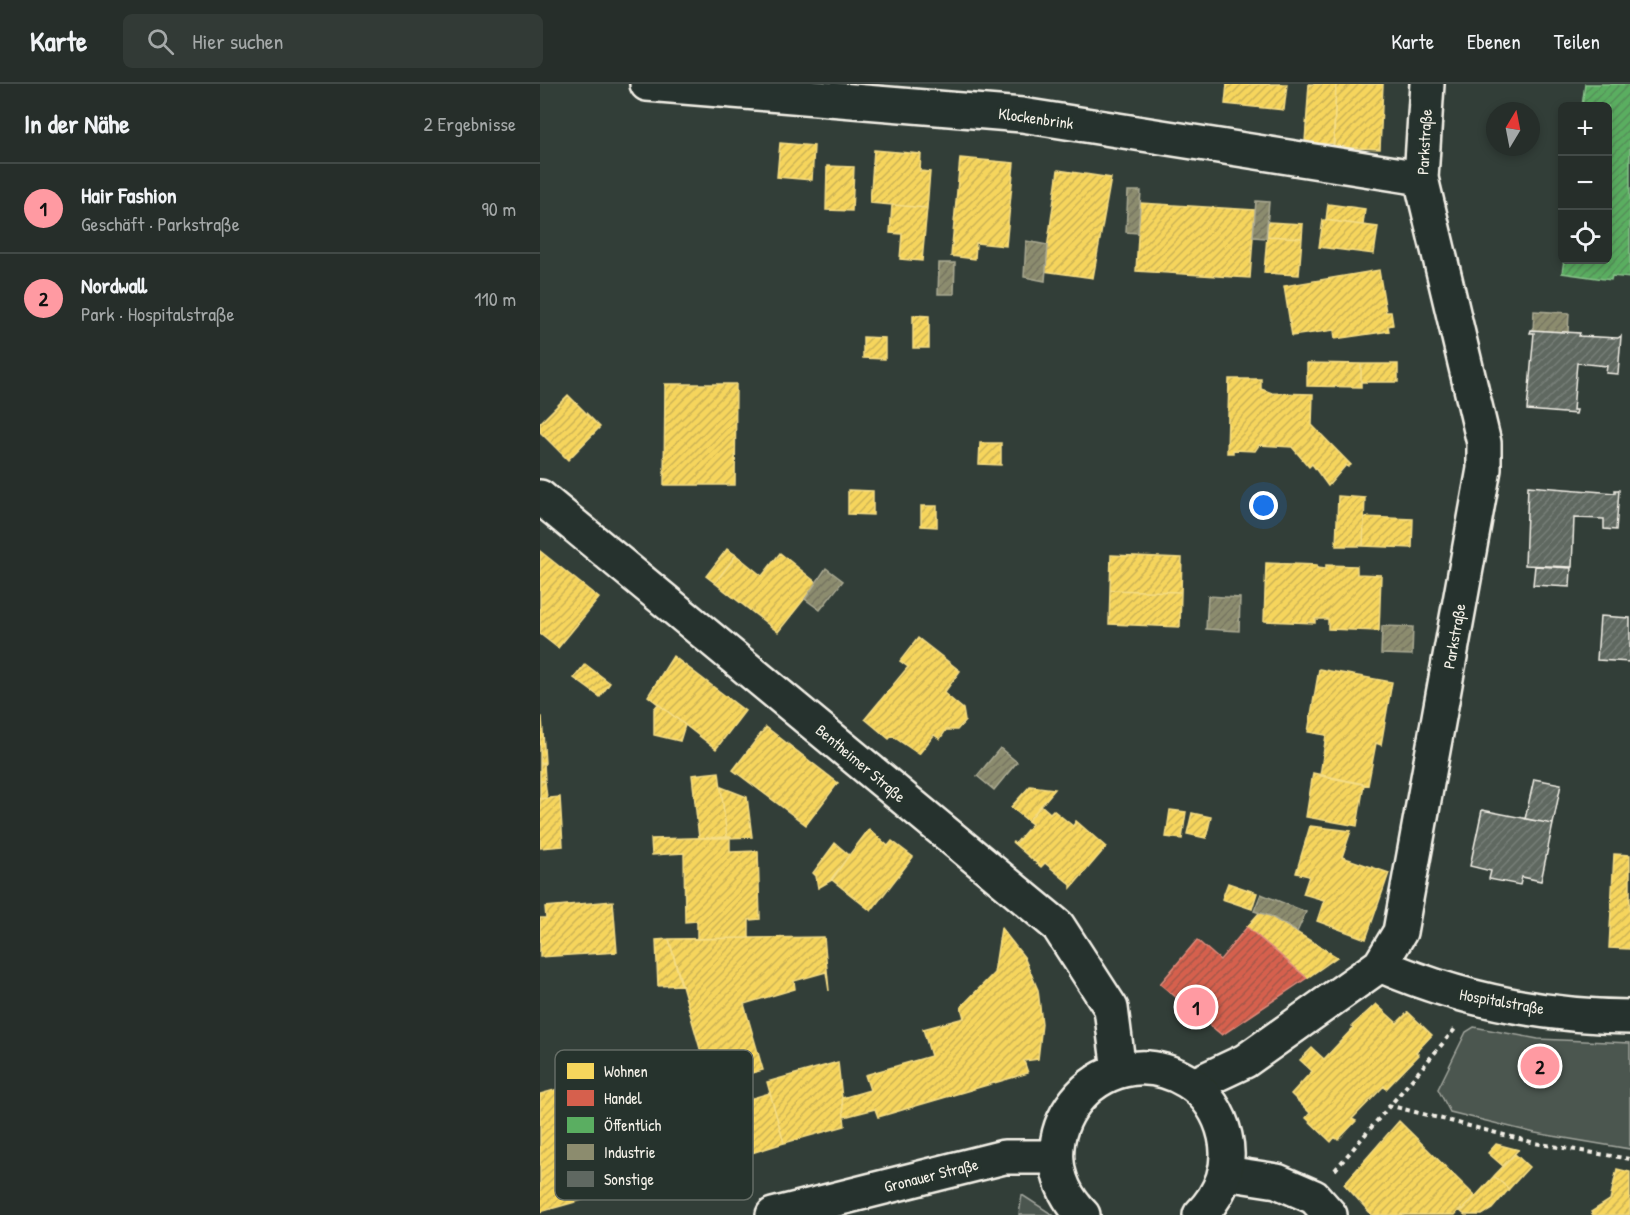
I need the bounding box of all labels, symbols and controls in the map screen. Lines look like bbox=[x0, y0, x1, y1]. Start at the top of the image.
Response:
search box bbox=[123, 14, 543, 68]
text: Karte bbox=[30, 22, 87, 60]
icon: search bbox=[144, 25, 177, 58]
text: Hier suchen bbox=[192, 26, 283, 56]
text: Karte bbox=[1391, 27, 1434, 56]
text: Ebenen bbox=[1467, 27, 1521, 56]
text: Teilen bbox=[1554, 27, 1600, 56]
street label: Klockenbrink bbox=[997, 102, 1075, 134]
north arrow bbox=[1486, 102, 1540, 156]
map controls bbox=[1558, 102, 1612, 264]
button: + bbox=[1558, 102, 1612, 156]
text: In der Nähe bbox=[24, 106, 130, 141]
street label: Parkstraße bbox=[1411, 108, 1437, 175]
text: 2 Ergebnisse bbox=[424, 110, 516, 137]
button: − bbox=[1558, 156, 1612, 210]
text: Hair Fashion bbox=[81, 180, 177, 210]
text: 1 bbox=[40, 195, 47, 222]
text: 90 m bbox=[482, 195, 516, 222]
text: Geschäft · Parkstraße bbox=[81, 210, 240, 237]
button: locate bbox=[1558, 210, 1612, 264]
text: Nordwall bbox=[81, 270, 147, 300]
text: 2 bbox=[39, 285, 48, 312]
text: 110 m bbox=[474, 285, 516, 312]
text: Park · Hospitalstraße bbox=[81, 300, 235, 327]
your location bbox=[1249, 491, 1278, 520]
street label: Parkstraße bbox=[1437, 601, 1471, 670]
street label: Bentheimer Straße bbox=[811, 719, 911, 808]
street label: Hospitalstraße bbox=[1458, 983, 1547, 1019]
pin: 1 bbox=[1176, 984, 1216, 1030]
pin: 2 bbox=[1520, 1044, 1560, 1088]
legend bbox=[555, 1050, 753, 1200]
text: Wohnen bbox=[604, 1060, 648, 1082]
text: Handel bbox=[604, 1087, 643, 1109]
text: Öffentlich bbox=[604, 1114, 661, 1136]
text: Industrie bbox=[604, 1141, 656, 1163]
street label: Gronauer Straße bbox=[882, 1153, 981, 1197]
text: Sonstige bbox=[604, 1168, 654, 1190]

